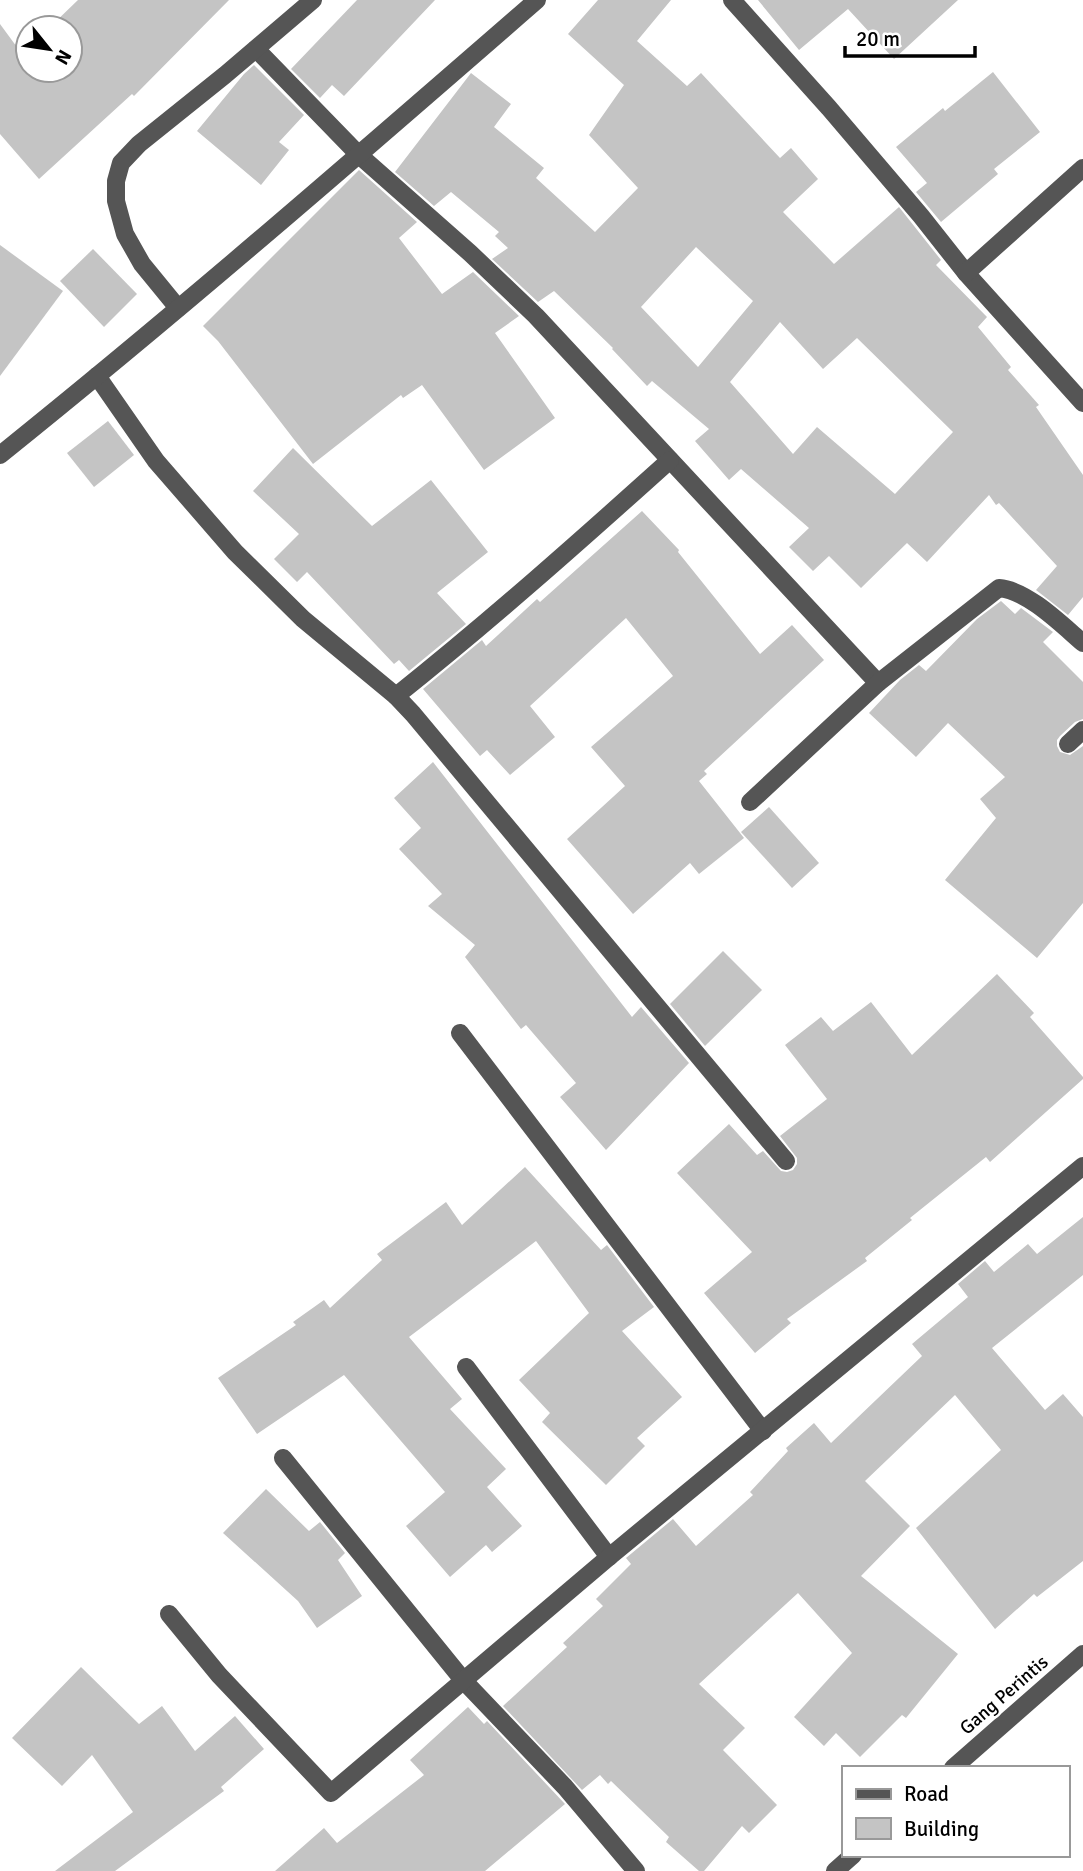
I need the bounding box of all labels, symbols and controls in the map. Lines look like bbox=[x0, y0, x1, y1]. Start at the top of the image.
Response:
north arrow bbox=[14, 14, 84, 84]
scale bar bbox=[845, 14, 974, 58]
text: 20 m bbox=[856, 26, 900, 52]
text: N bbox=[49, 45, 77, 69]
street label: Gang Perintis bbox=[955, 1650, 1053, 1740]
legend bbox=[842, 1766, 1069, 1857]
text: Road bbox=[904, 1781, 949, 1807]
text: Building bbox=[904, 1816, 979, 1842]

